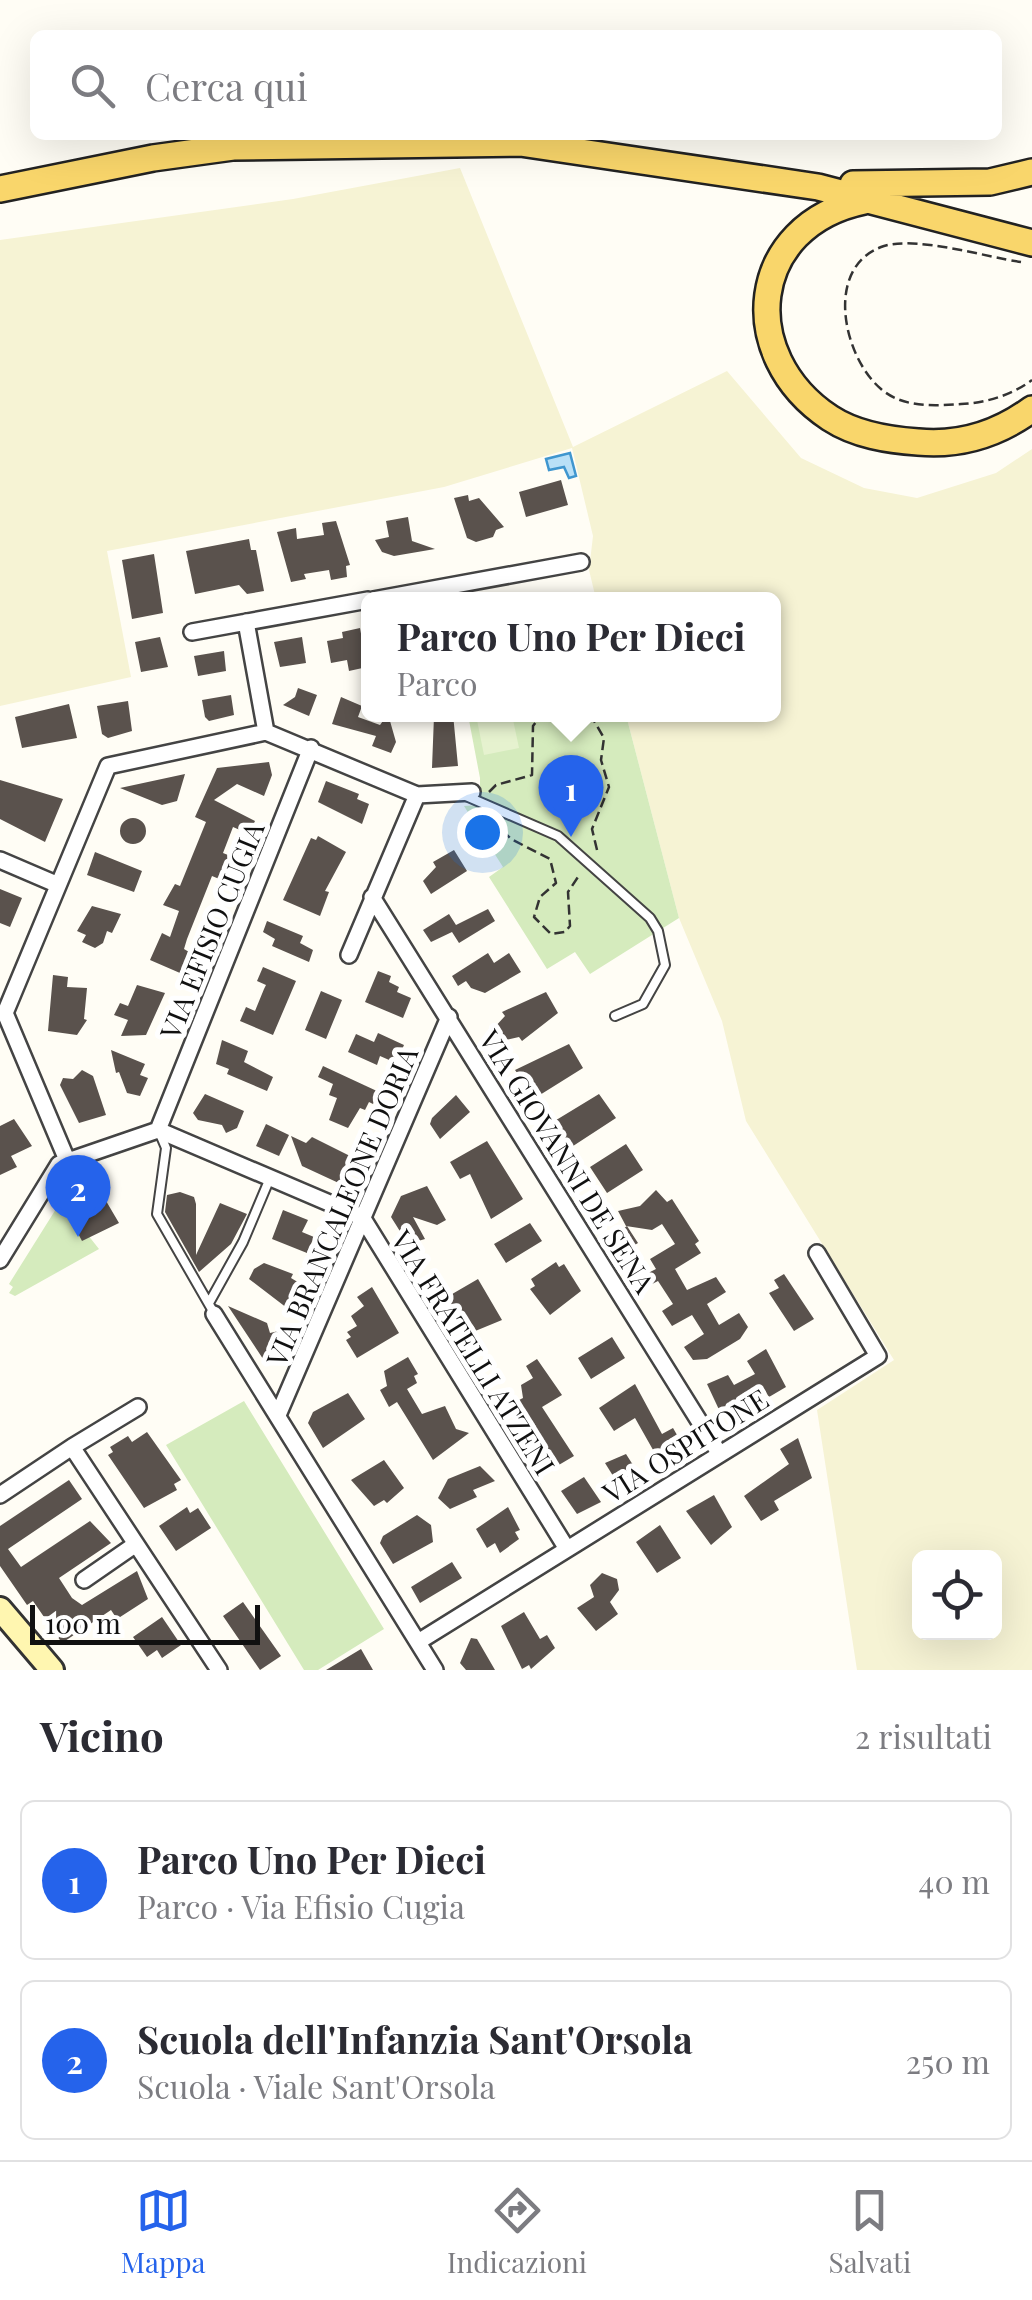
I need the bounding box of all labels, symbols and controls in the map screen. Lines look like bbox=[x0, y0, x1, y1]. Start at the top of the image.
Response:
search box bbox=[30, 30, 1002, 140]
icon: search bbox=[65, 58, 120, 113]
text: Cerca qui bbox=[145, 60, 308, 111]
popup bbox=[361, 592, 781, 722]
text: Parco Uno Per Dieci bbox=[396, 610, 746, 661]
text: Parco bbox=[396, 661, 478, 704]
pin: 1 bbox=[538, 754, 604, 837]
your location bbox=[457, 807, 508, 858]
street label: VIA EFISIO CUGIA bbox=[150, 815, 272, 1045]
street label: VIA GIOVANNI DE SENA bbox=[471, 1022, 664, 1300]
street label: VIA BRANCALEONE DORIA bbox=[256, 1040, 425, 1372]
pin: 2 bbox=[46, 1154, 110, 1237]
street label: VIA FRATELLI ATZENI bbox=[383, 1222, 564, 1481]
street label: VIA OSPITONE bbox=[595, 1379, 775, 1511]
map controls bbox=[912, 1550, 1002, 1640]
button: locate bbox=[912, 1550, 1002, 1640]
scale bar bbox=[30, 1600, 260, 1644]
text: 100 m bbox=[45, 1604, 121, 1641]
text: Vicino bbox=[40, 1707, 164, 1763]
text: 2 risultati bbox=[855, 1714, 992, 1757]
text: Parco Uno Per Dieci bbox=[137, 1833, 486, 1884]
text: 1 bbox=[68, 1859, 81, 1902]
text: 40 m bbox=[919, 1859, 990, 1902]
text: Parco · Via Efisio Cugia bbox=[137, 1884, 465, 1927]
text: Scuola dell'Infanzia Sant'Orsola bbox=[137, 2013, 693, 2064]
text: 2 bbox=[66, 2039, 83, 2082]
text: 250 m bbox=[906, 2039, 990, 2082]
text: Scuola · Viale Sant'Orsola bbox=[137, 2064, 495, 2107]
tab: Mappa bbox=[121, 2183, 205, 2280]
tab: Indicazioni bbox=[447, 2183, 587, 2280]
tab: Salvati bbox=[829, 2183, 911, 2280]

